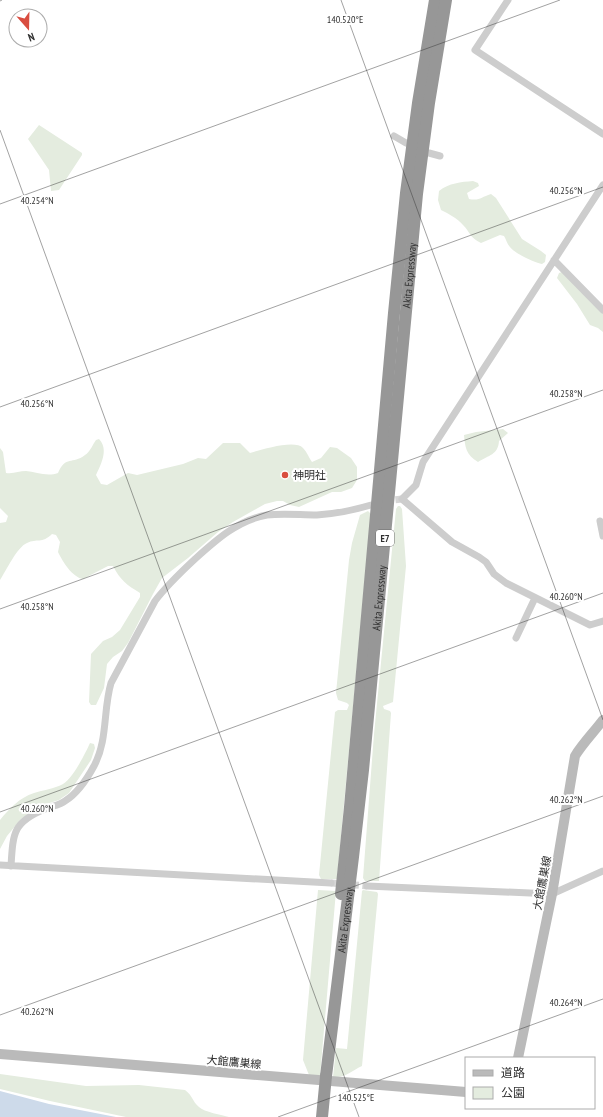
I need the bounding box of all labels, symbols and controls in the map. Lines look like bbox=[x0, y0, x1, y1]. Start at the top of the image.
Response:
north arrow bbox=[8, 8, 48, 48]
text: 140.520°E bbox=[327, 13, 363, 26]
text: N bbox=[26, 30, 37, 45]
text: 40.256°N bbox=[549, 184, 583, 197]
text: 40.254°N bbox=[20, 194, 54, 207]
street label: Akita Expressway bbox=[399, 241, 419, 309]
text: 40.258°N bbox=[549, 387, 583, 400]
text: 40.256°N bbox=[20, 397, 54, 410]
place label: 神明社 bbox=[293, 468, 326, 482]
marker: 神明社 bbox=[280, 470, 290, 480]
road number: E7 bbox=[376, 530, 394, 546]
street label: Akita Expressway bbox=[369, 564, 389, 631]
text: 40.260°N bbox=[549, 590, 583, 603]
text: 40.258°N bbox=[20, 600, 54, 613]
text: 40.262°N bbox=[549, 793, 583, 806]
text: 40.260°N bbox=[20, 802, 54, 815]
street label: 大館鷹巣線 bbox=[530, 855, 554, 911]
street label: Akita Expressway bbox=[334, 886, 356, 954]
text: 40.264°N bbox=[549, 996, 583, 1009]
text: 40.262°N bbox=[20, 1005, 54, 1018]
street label: 大館鷹巣線 bbox=[206, 1053, 262, 1071]
legend bbox=[465, 1057, 595, 1109]
text: 道路 bbox=[501, 1065, 525, 1080]
text: 公園 bbox=[501, 1085, 525, 1100]
text: 140.525°E bbox=[338, 1091, 374, 1104]

